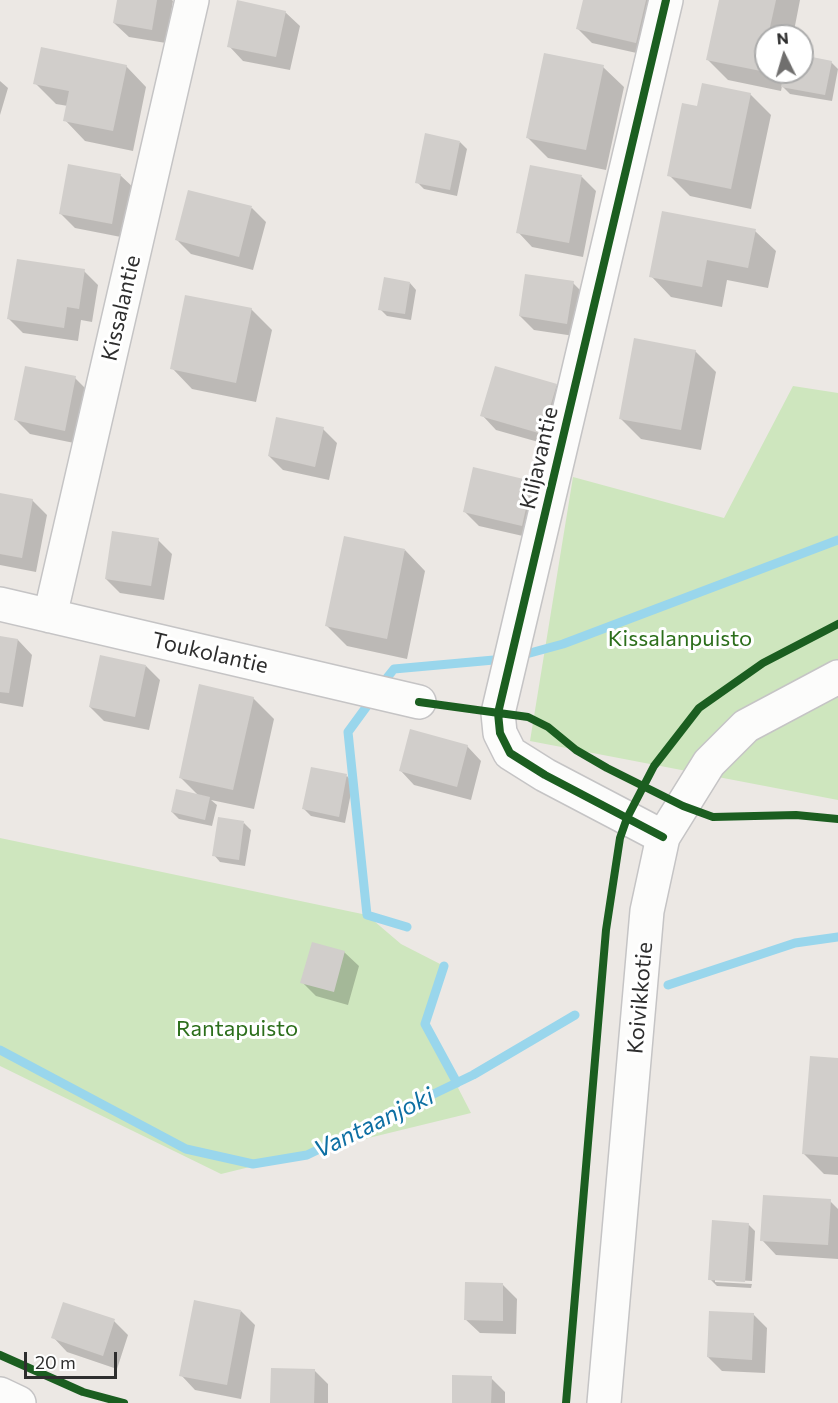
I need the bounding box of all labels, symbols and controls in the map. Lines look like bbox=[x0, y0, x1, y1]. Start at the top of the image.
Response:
north arrow bbox=[754, 24, 814, 84]
text: N bbox=[776, 28, 789, 48]
street label: Kissalantie bbox=[96, 252, 146, 364]
street label: Kiljavantie bbox=[514, 404, 564, 512]
park label: Kissalanpuisto bbox=[608, 626, 752, 652]
street label: Toukolantie bbox=[149, 627, 271, 679]
street label: Koivikkotie bbox=[622, 941, 658, 1055]
park label: Rantapuisto bbox=[176, 1016, 298, 1042]
water label: Vantaanjoki bbox=[309, 1082, 439, 1164]
scale bar bbox=[27, 1340, 120, 1378]
text: 20 m bbox=[35, 1351, 76, 1373]

